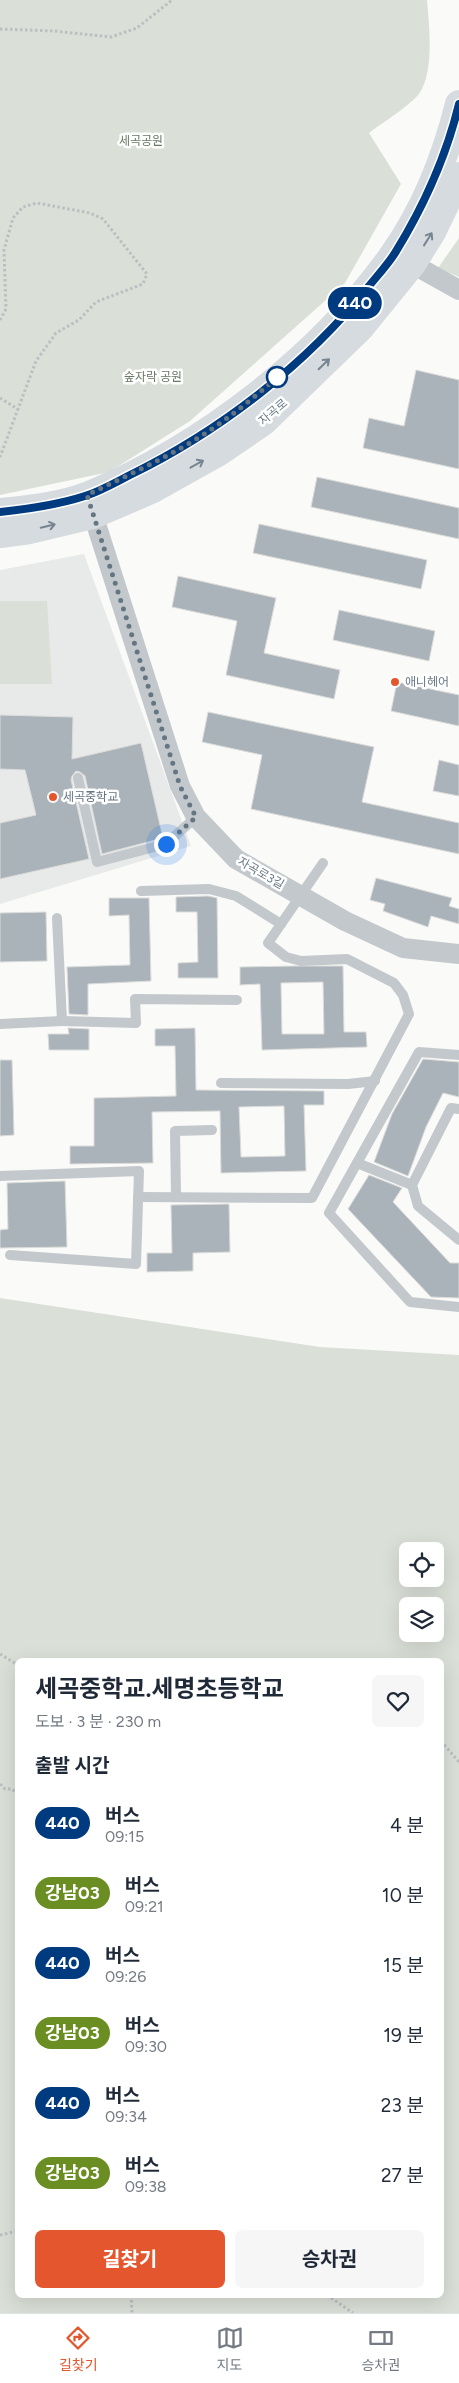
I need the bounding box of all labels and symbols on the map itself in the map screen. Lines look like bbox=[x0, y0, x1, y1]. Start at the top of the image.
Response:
park label: 세곡공원 bbox=[119, 134, 163, 148]
one-way arrow bbox=[423, 233, 433, 247]
line badge: 440 bbox=[326, 287, 384, 319]
one-way arrow bbox=[318, 358, 331, 370]
unlabelled marker bbox=[266, 366, 288, 388]
park label: 숲자락 공원 bbox=[124, 370, 182, 384]
street label: 자곡로 bbox=[256, 396, 290, 428]
one-way arrow bbox=[190, 459, 205, 469]
one-way arrow bbox=[40, 521, 56, 530]
place label: 애니헤어 bbox=[405, 675, 449, 689]
marker: 애니헤어 bbox=[389, 676, 401, 688]
place label: 세곡중학교 bbox=[63, 790, 118, 804]
marker: 세곡중학교 bbox=[47, 791, 59, 803]
your location bbox=[154, 832, 179, 857]
street label: 자곡로3길 bbox=[236, 854, 286, 892]

